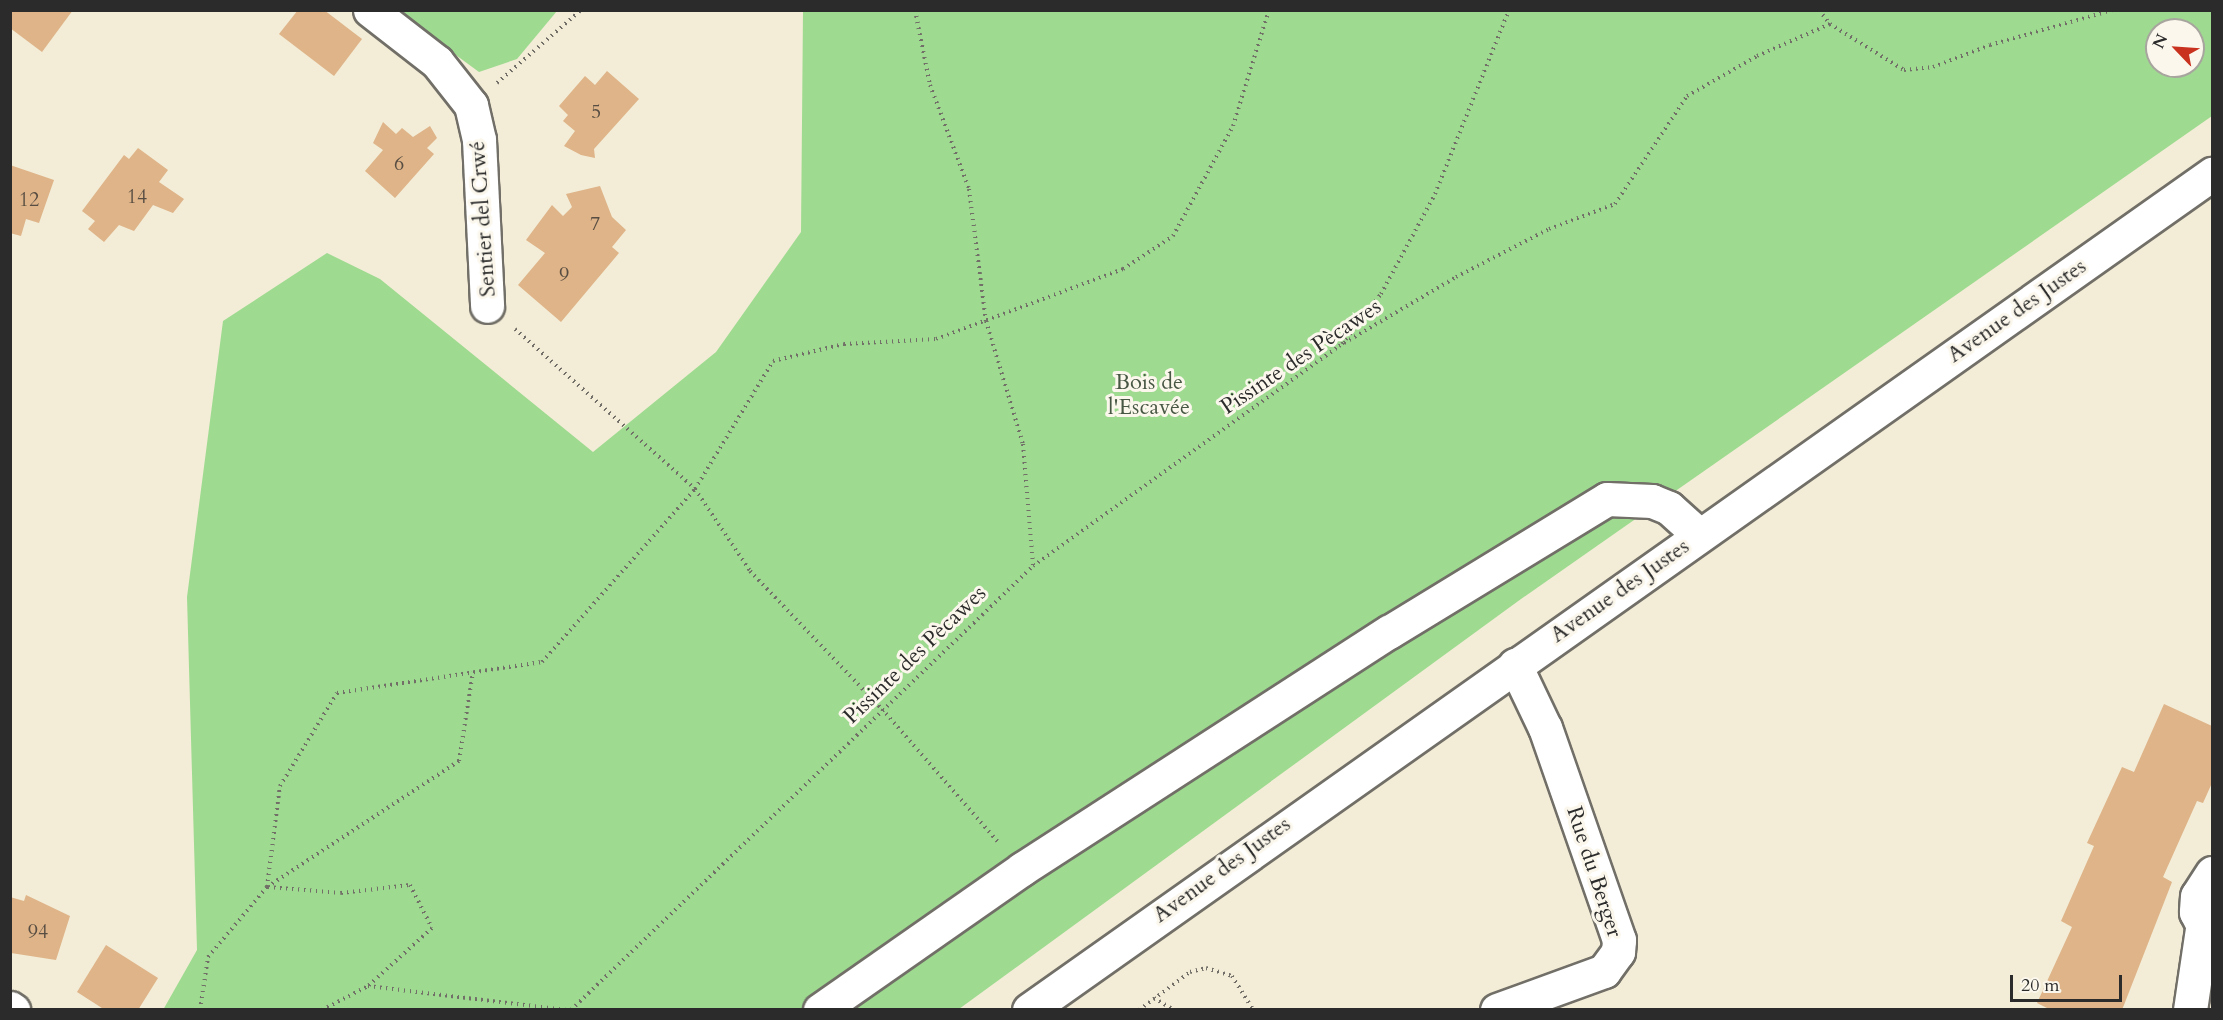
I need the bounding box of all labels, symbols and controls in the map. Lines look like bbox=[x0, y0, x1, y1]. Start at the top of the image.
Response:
north arrow bbox=[2145, 18, 2205, 78]
text: N bbox=[2148, 30, 2173, 52]
house number: 5 bbox=[591, 99, 601, 123]
street label: Sentier del Crwé bbox=[464, 140, 502, 298]
house number: 6 bbox=[394, 151, 404, 175]
house number: 14 bbox=[127, 184, 147, 208]
house number: 12 bbox=[19, 187, 39, 211]
house number: 7 bbox=[590, 211, 600, 235]
street label: Avenue des Justes bbox=[1943, 253, 2091, 369]
house number: 9 bbox=[559, 262, 569, 286]
street label: Pissinte des Pècawes bbox=[1216, 294, 1386, 420]
park label: Bois de l'Escavée bbox=[1108, 369, 1190, 420]
street label: Avenue des Justes bbox=[1546, 533, 1694, 649]
street label: Pissinte des Pècawes bbox=[838, 580, 992, 730]
street label: Rue du Berger bbox=[1560, 803, 1628, 941]
street label: Avenue des Justes bbox=[1148, 811, 1296, 929]
house number: 94 bbox=[28, 919, 48, 943]
scale bar bbox=[2013, 963, 2126, 1001]
text: 20 m bbox=[2021, 973, 2060, 998]

